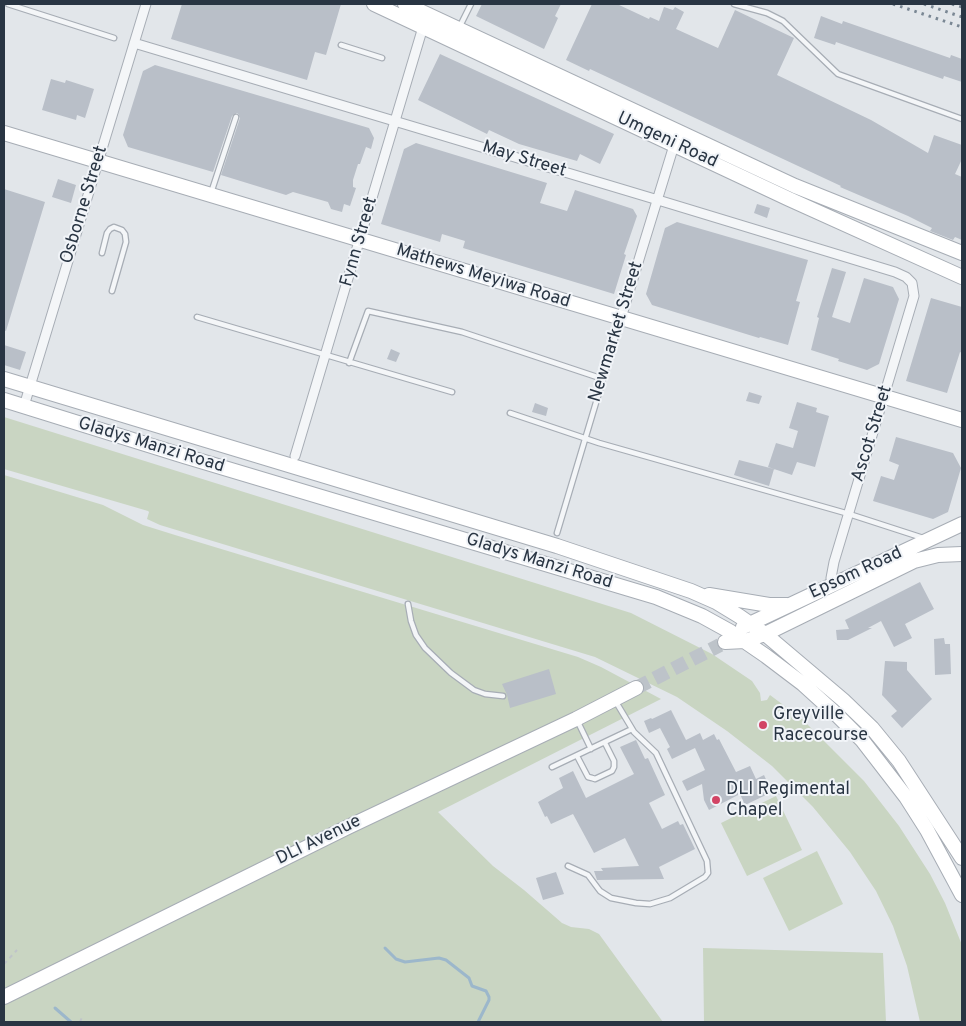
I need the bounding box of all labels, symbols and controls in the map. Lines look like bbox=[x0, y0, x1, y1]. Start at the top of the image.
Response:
street label: Umgeni Road bbox=[613, 108, 721, 174]
street label: May Street bbox=[479, 137, 569, 183]
street label: Osborne Street bbox=[57, 143, 113, 267]
street label: Fynn Street bbox=[337, 194, 383, 290]
street label: Mathews Meyiwa Road bbox=[393, 240, 573, 314]
street label: Newmarket Street bbox=[585, 259, 649, 405]
street label: Ascot Street bbox=[848, 383, 898, 485]
street label: Gladys Manzi Road bbox=[75, 413, 227, 479]
street label: Gladys Manzi Road bbox=[463, 529, 615, 595]
street label: Epsom Road bbox=[806, 543, 906, 605]
place label: Greyville Racecourse bbox=[773, 704, 868, 746]
marker: Greyville Racecourse bbox=[757, 719, 769, 731]
place label: DLI Regimental Chapel bbox=[726, 779, 850, 822]
marker: DLI Regimental Chapel bbox=[710, 794, 722, 806]
street label: DLI Avenue bbox=[273, 811, 365, 871]

